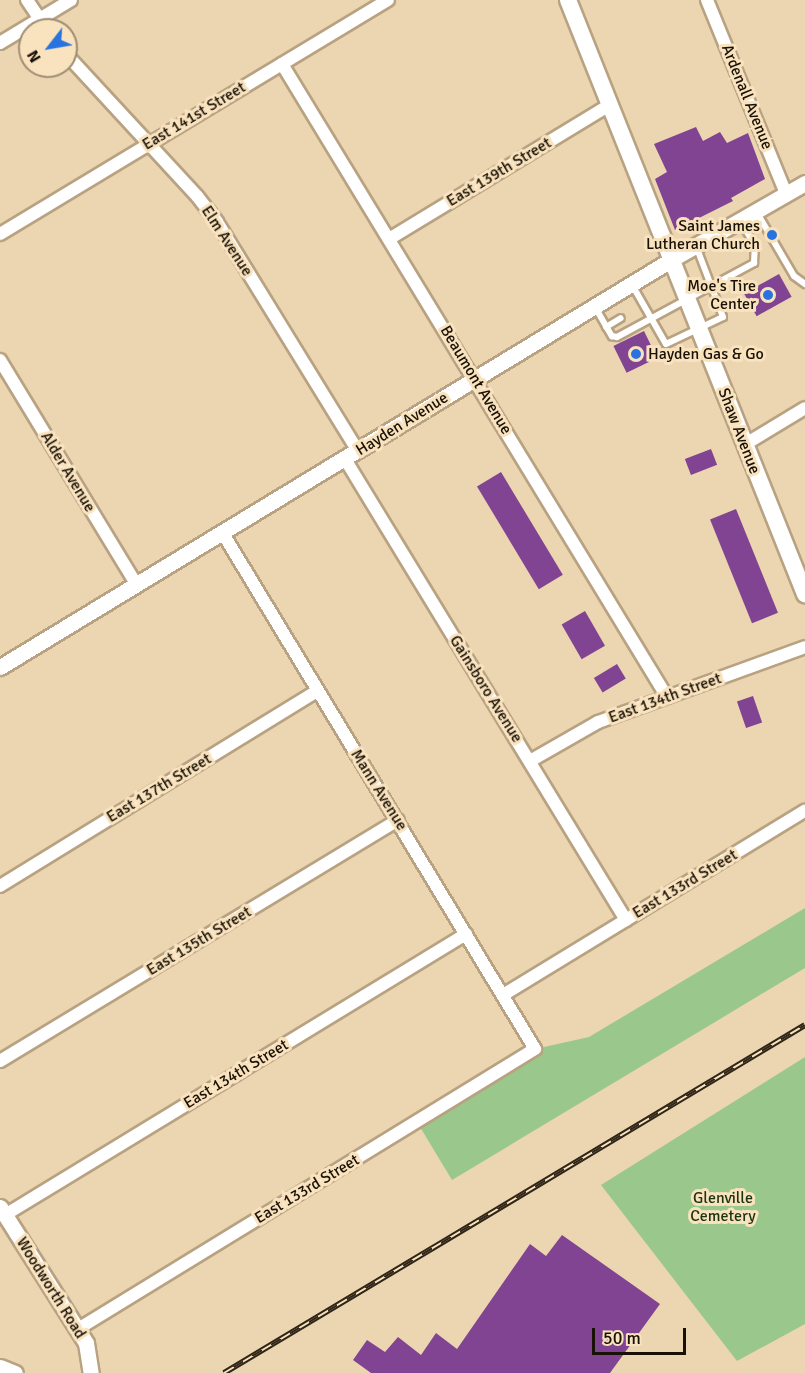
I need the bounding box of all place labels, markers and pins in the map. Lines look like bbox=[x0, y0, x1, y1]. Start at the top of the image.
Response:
place label: Saint James Lutheran Church bbox=[646, 216, 760, 254]
marker: Saint James Lutheran Church bbox=[765, 228, 779, 242]
place label: Moe's Tire Center bbox=[687, 276, 756, 314]
marker: Moe's Tire Center bbox=[761, 288, 775, 302]
place label: Hayden Gas & Go bbox=[648, 344, 764, 364]
marker: Hayden Gas & Go bbox=[629, 347, 643, 361]

